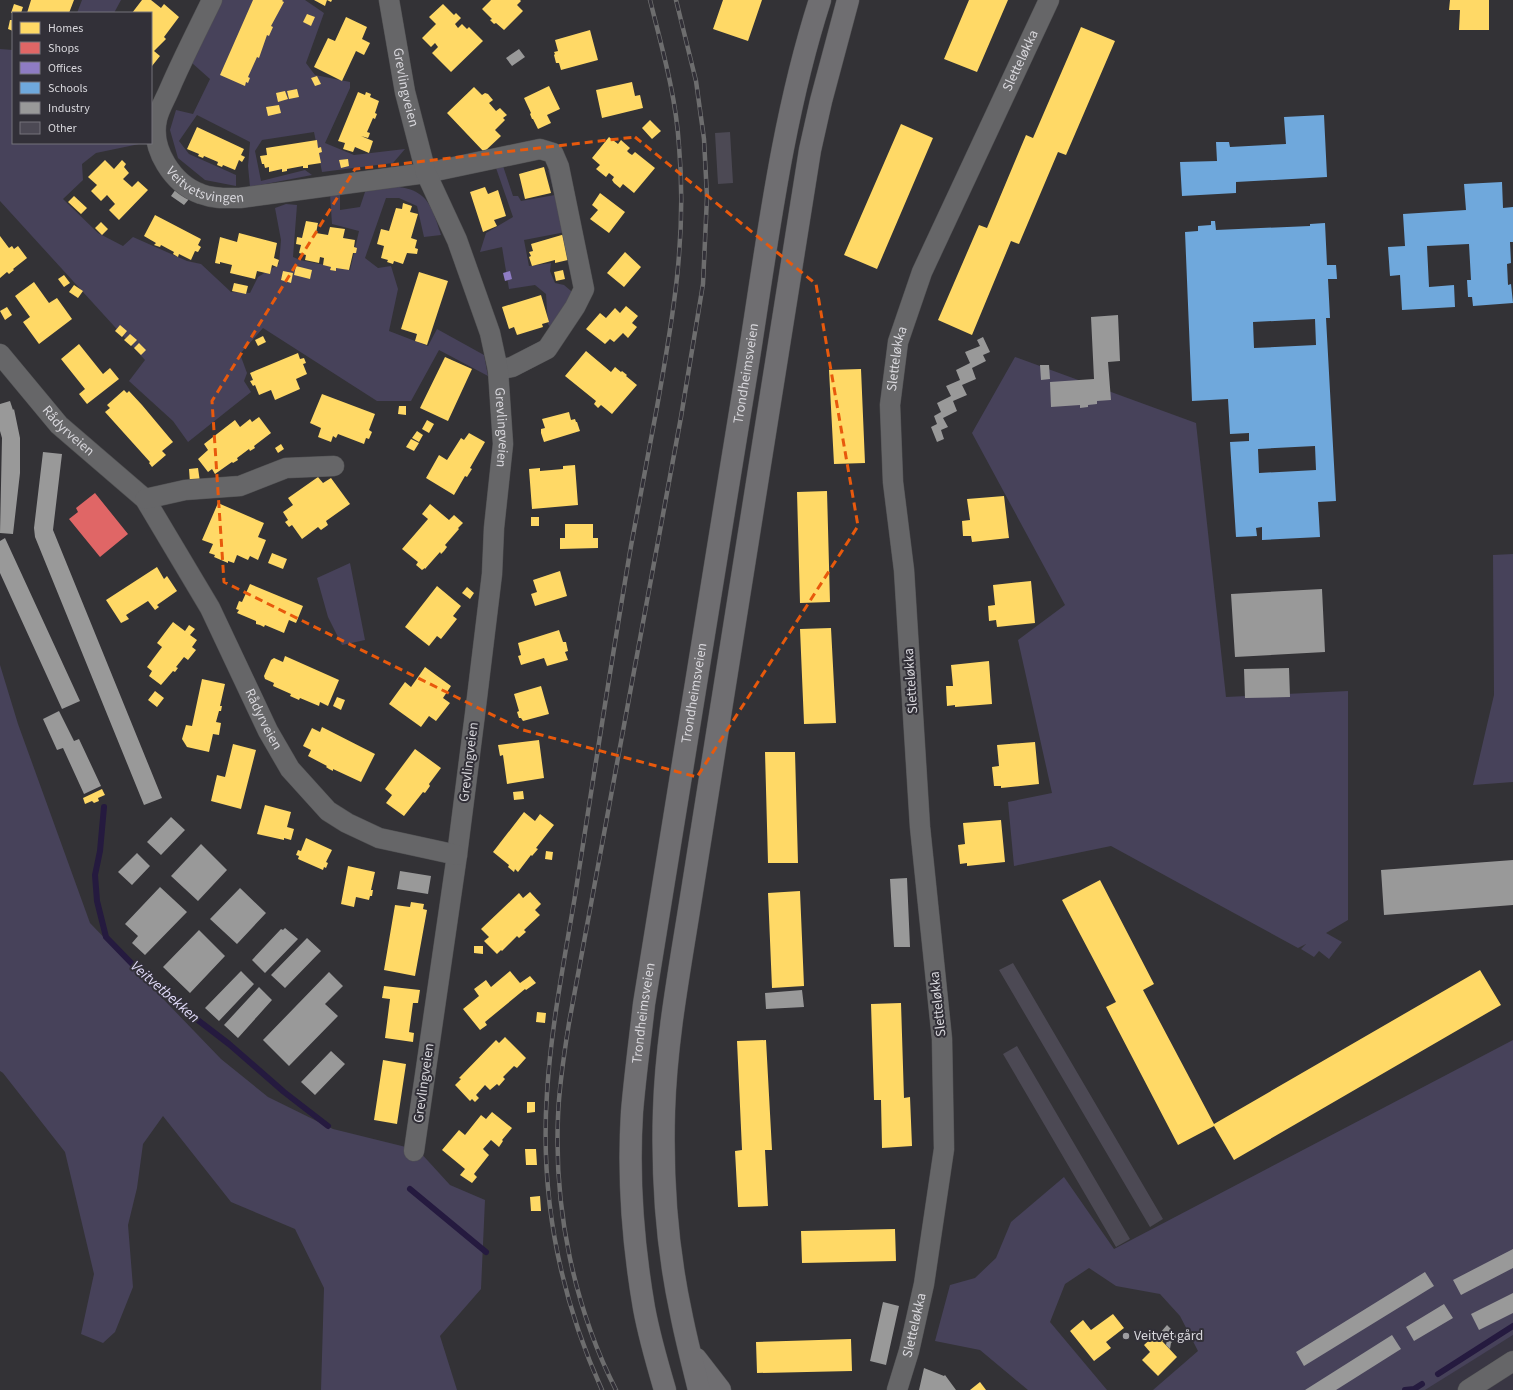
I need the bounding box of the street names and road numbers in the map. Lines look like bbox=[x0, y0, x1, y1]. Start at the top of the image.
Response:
street label: Sletteløkka bbox=[998, 27, 1044, 95]
street label: Grevlingveien bbox=[388, 46, 424, 129]
street label: Veitvetsvingen bbox=[161, 162, 245, 208]
street label: Trondheimsveien bbox=[728, 322, 764, 425]
street label: Sletteløkka bbox=[882, 324, 913, 393]
street label: Grevlingveien bbox=[489, 387, 513, 468]
street label: Rådyrveien bbox=[37, 401, 99, 461]
street label: Trondheimsveien bbox=[676, 641, 712, 745]
street label: Sletteløkka bbox=[899, 648, 923, 714]
street label: Rådyrveien bbox=[239, 685, 287, 754]
street label: Grevlingveien bbox=[454, 721, 484, 803]
street label: Trondheimsveien bbox=[627, 961, 661, 1065]
street label: Sletteløkka bbox=[925, 970, 951, 1038]
street label: Grevlingveien bbox=[409, 1042, 439, 1124]
street label: Sletteløkka bbox=[897, 1291, 932, 1360]

